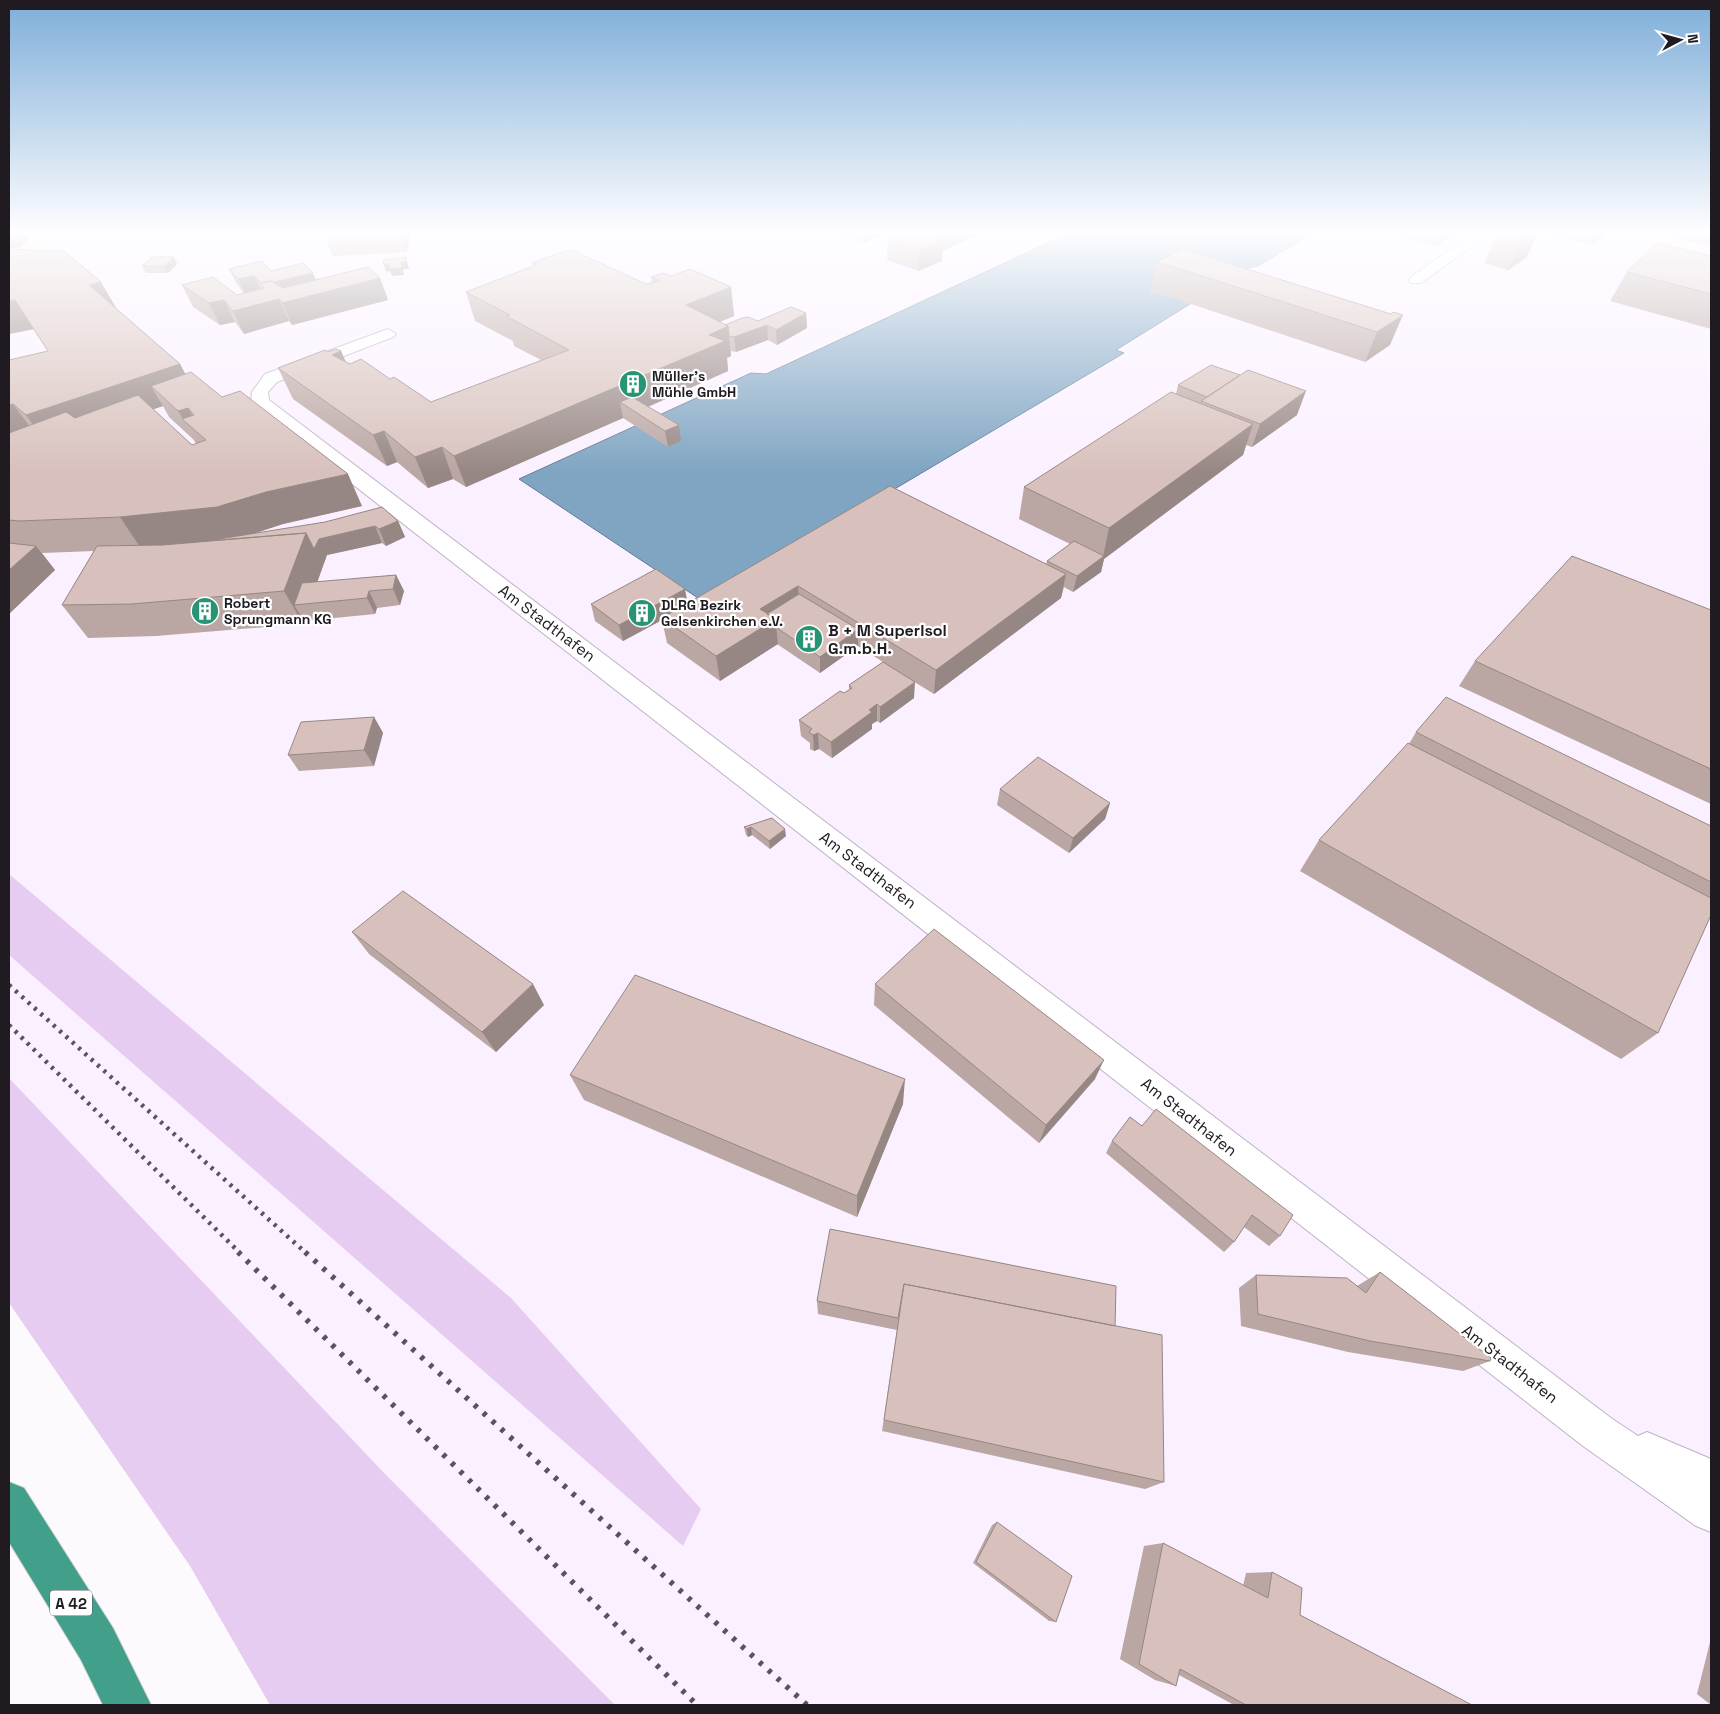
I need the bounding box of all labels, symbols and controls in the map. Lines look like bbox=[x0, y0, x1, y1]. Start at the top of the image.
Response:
north arrow bbox=[1655, 15, 1705, 65]
text: N bbox=[1683, 33, 1702, 44]
place label: Müller's Mühle GmbH bbox=[652, 367, 736, 401]
building icon: Müller's Mühle GmbH bbox=[618, 369, 648, 399]
street label: Am Stadthafen bbox=[494, 580, 600, 666]
place label: Robert Sprungmann KG bbox=[224, 594, 332, 628]
building icon: Robert Sprungmann KG bbox=[190, 596, 220, 626]
place label: DLRG Bezirk Gelsenkirchen e.V. bbox=[661, 596, 783, 630]
building icon: DLRG Bezirk Gelsenkirchen e.V. bbox=[627, 598, 657, 628]
place label: B + M SuperIsol G.m.b.H. bbox=[828, 620, 947, 659]
building icon: B + M SuperIsol G.m.b.H. bbox=[794, 624, 824, 654]
street label: Am Stadthafen bbox=[815, 827, 921, 913]
street label: Am Stadthafen bbox=[1137, 1073, 1241, 1161]
street label: Am Stadthafen bbox=[1458, 1320, 1562, 1408]
road number: A 42 bbox=[50, 1590, 92, 1616]

